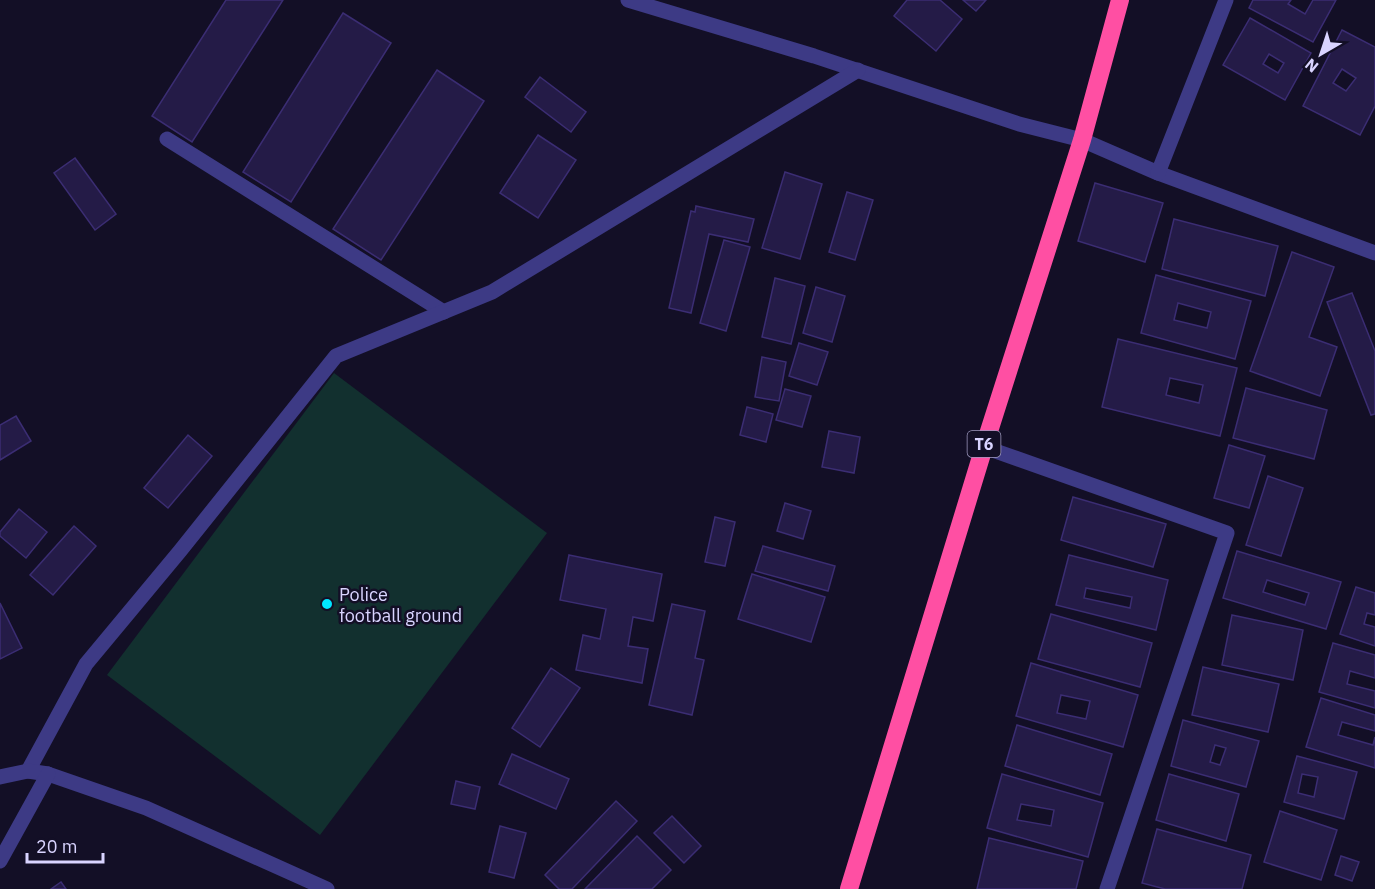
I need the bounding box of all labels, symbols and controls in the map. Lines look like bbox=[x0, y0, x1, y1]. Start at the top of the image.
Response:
north arrow bbox=[1291, 24, 1351, 84]
text: N bbox=[1301, 54, 1322, 77]
road number: T6 bbox=[968, 431, 1000, 457]
place label: Police football ground bbox=[339, 583, 462, 627]
marker: Police football ground bbox=[320, 597, 334, 611]
scale bar bbox=[27, 826, 104, 864]
text: 20 m bbox=[36, 835, 78, 858]

